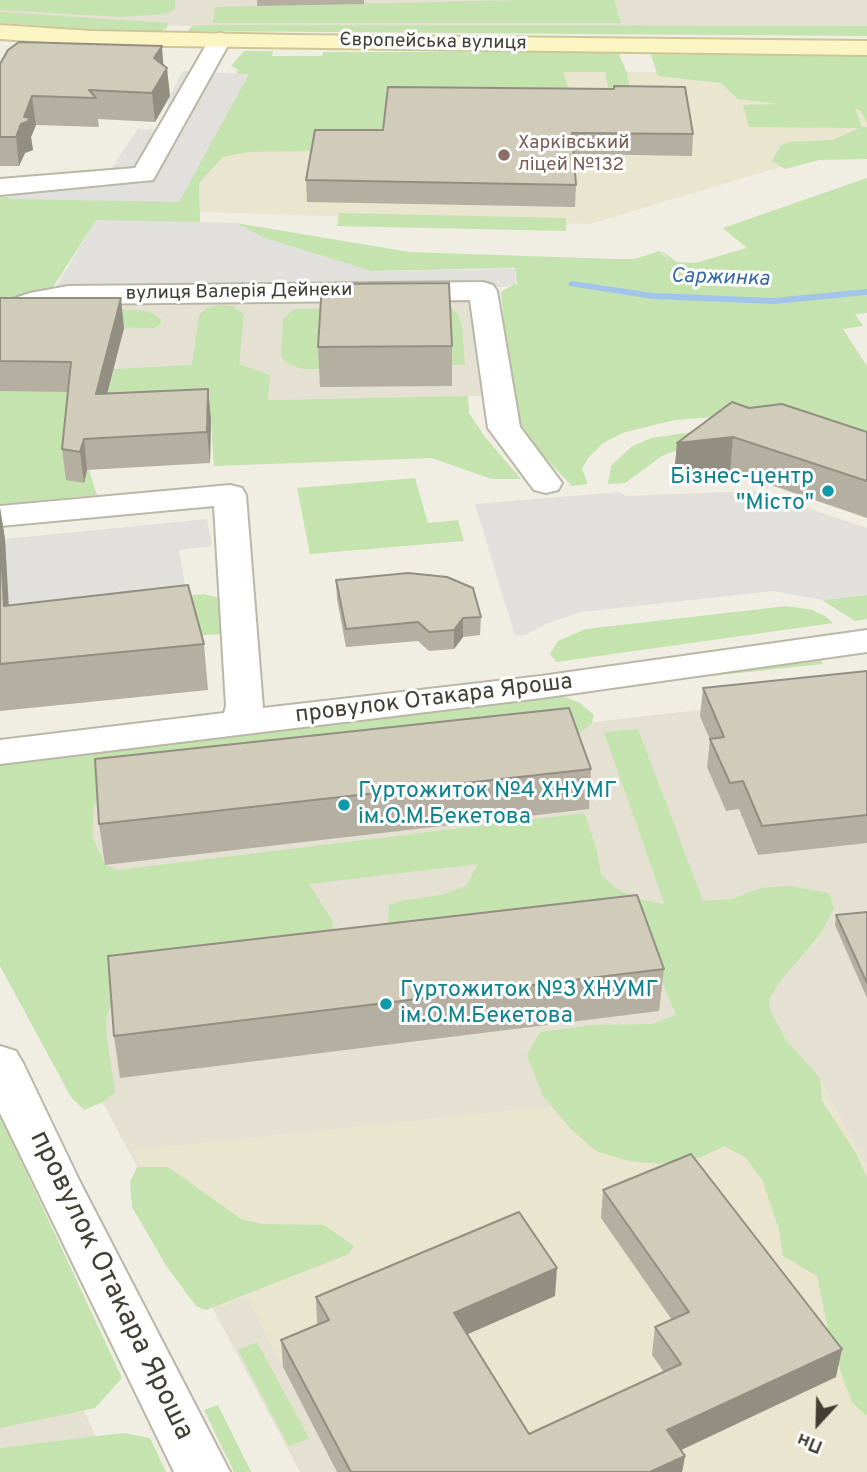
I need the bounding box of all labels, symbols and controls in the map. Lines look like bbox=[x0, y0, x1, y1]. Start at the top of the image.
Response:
street label: Європейська вулиця bbox=[339, 30, 527, 56]
place label: Харківський ліцей №132 bbox=[518, 133, 629, 177]
marker: Харківський ліцей №132 bbox=[496, 147, 512, 163]
water label: Саржинка bbox=[670, 265, 770, 293]
street label: вулиця Валерія Дейнеки bbox=[125, 280, 353, 306]
place label: Бізнес-центр "Місто" bbox=[670, 464, 814, 518]
marker: Бізнес-центр "Місто" bbox=[820, 483, 836, 499]
street label: провулок Отакара Яроша bbox=[294, 669, 574, 731]
place label: Гуртожиток №4 ХНУМГ ім.О.М.Бекетова bbox=[358, 778, 617, 832]
marker: Гуртожиток №4 ХНУМГ ім.О.М.Бекетова bbox=[336, 797, 352, 813]
place label: Гуртожиток №3 ХНУМГ ім.О.М.Бекетова bbox=[400, 977, 659, 1031]
marker: Гуртожиток №3 ХНУМГ ім.О.М.Бекетова bbox=[378, 996, 394, 1012]
street label: провулок Отакара Яроша bbox=[20, 1126, 200, 1446]
north arrow bbox=[783, 1388, 853, 1458]
text: Пн bbox=[794, 1427, 827, 1458]

